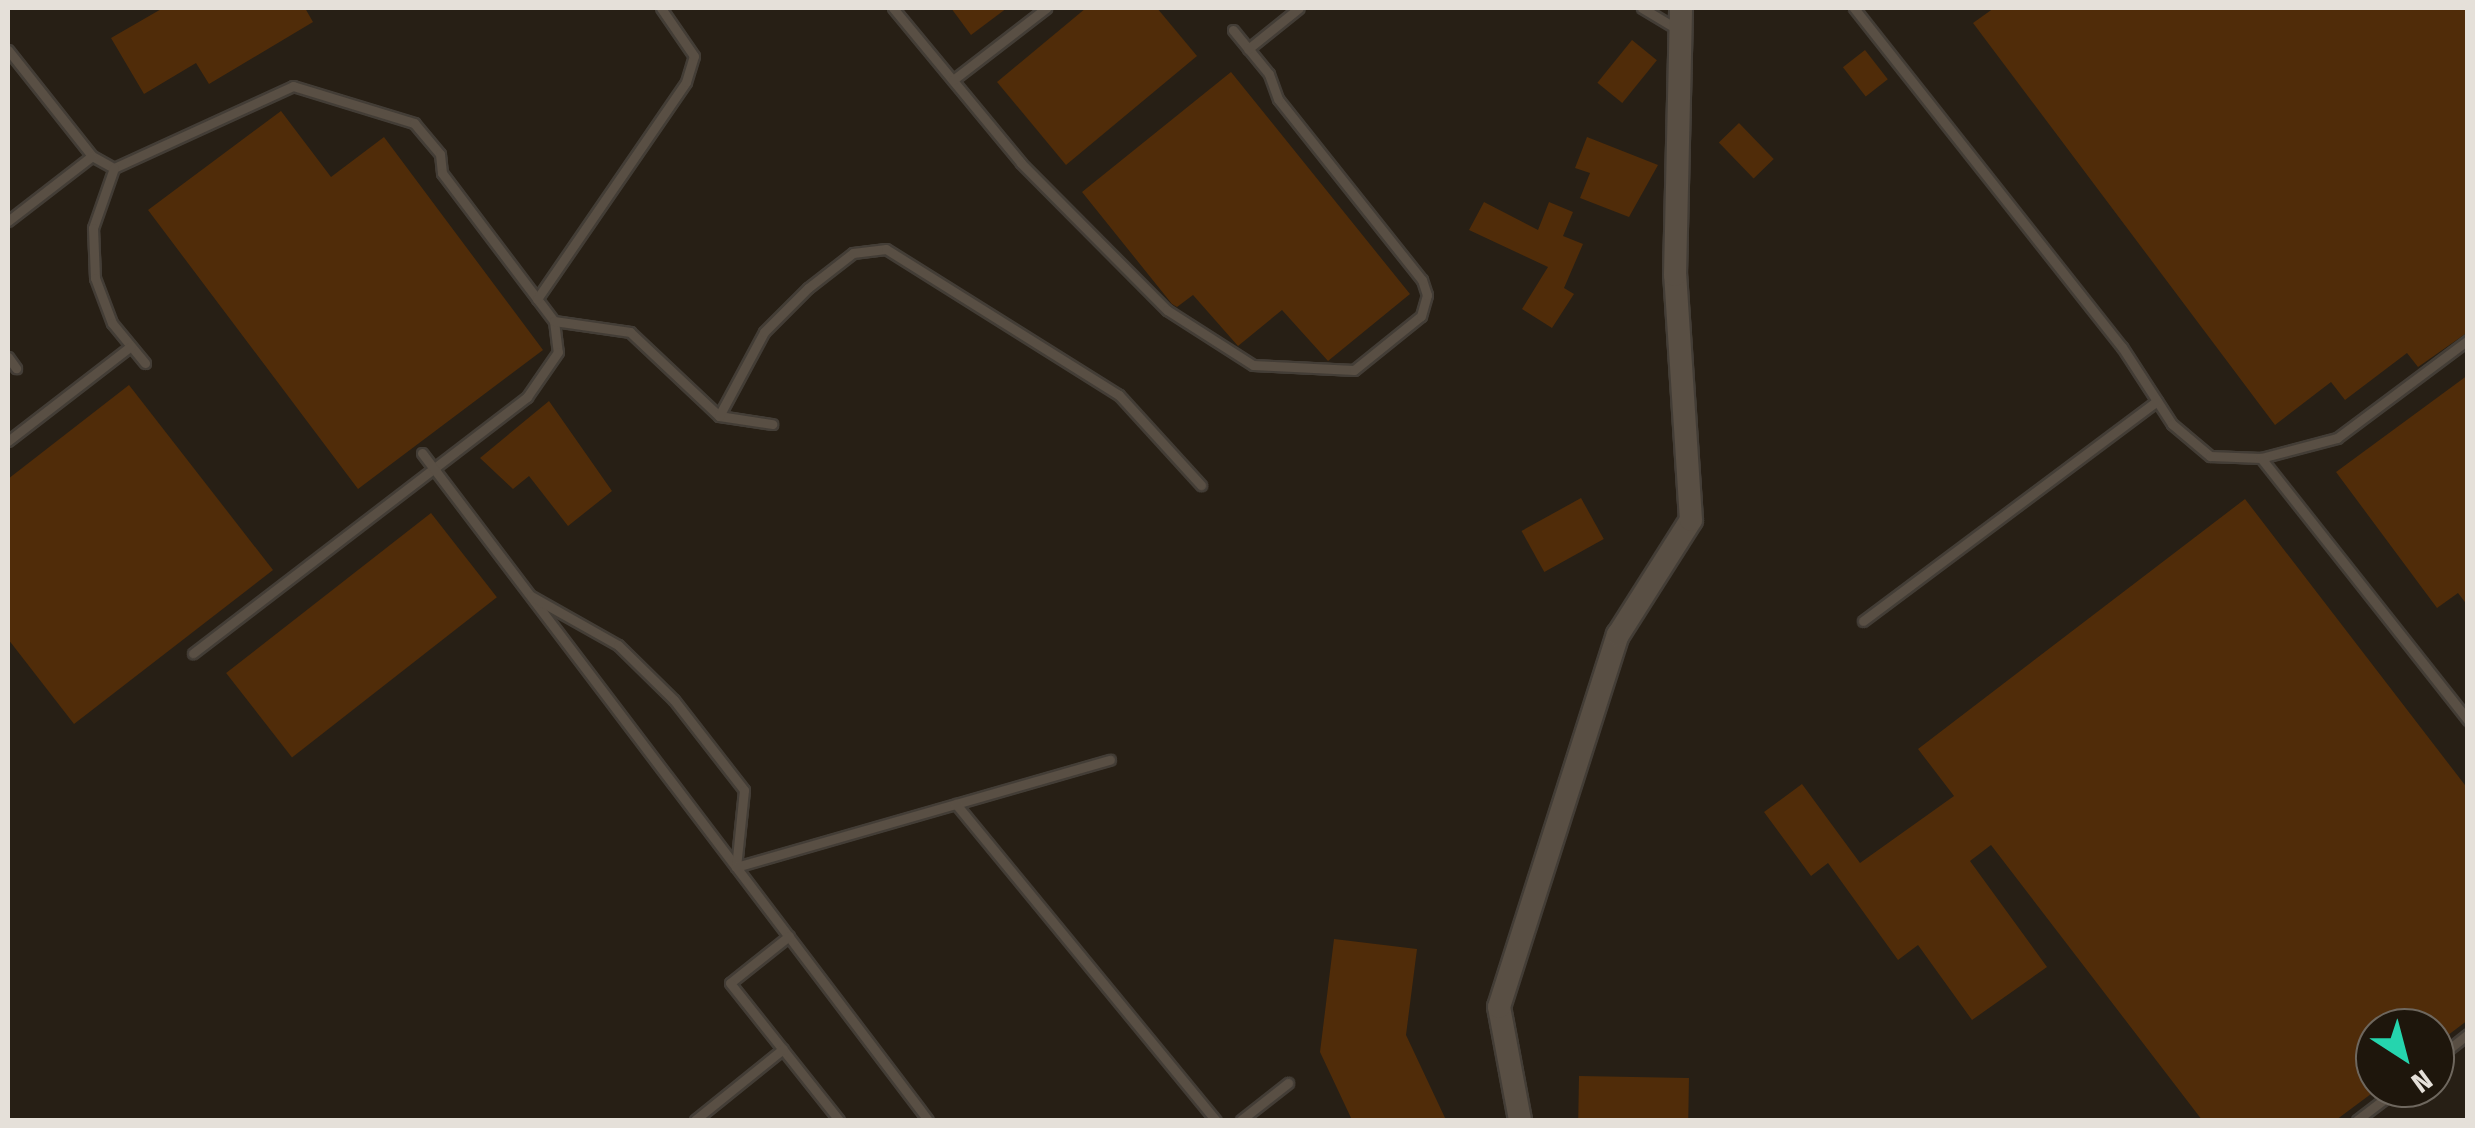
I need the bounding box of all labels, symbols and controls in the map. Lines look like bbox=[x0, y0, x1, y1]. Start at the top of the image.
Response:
north arrow bbox=[2355, 1008, 2455, 1108]
text: N bbox=[2405, 1063, 2438, 1099]

